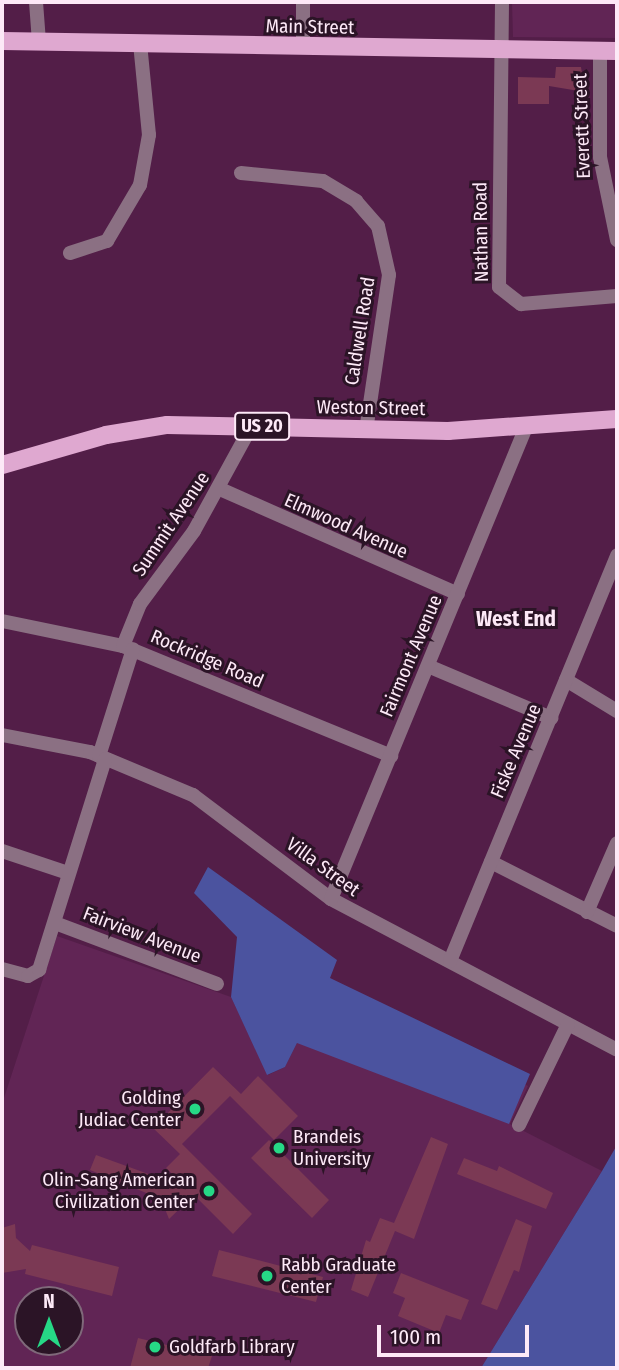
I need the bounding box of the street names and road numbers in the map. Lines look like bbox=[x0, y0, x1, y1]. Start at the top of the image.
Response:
street label: Main Street bbox=[265, 15, 355, 39]
street label: Everett Street bbox=[569, 73, 595, 179]
street label: Nathan Road bbox=[469, 182, 493, 282]
street label: Caldwell Road bbox=[340, 275, 380, 387]
street label: Weston Street bbox=[316, 396, 426, 420]
road number: US 20 bbox=[234, 412, 290, 440]
street label: Summit Avenue bbox=[128, 467, 214, 581]
street label: Elmwood Avenue bbox=[281, 489, 411, 563]
street label: Fairmont Avenue bbox=[375, 592, 447, 720]
street label: Rockridge Road bbox=[147, 625, 267, 693]
street label: Fiske Avenue bbox=[486, 700, 546, 802]
street label: Villa Street bbox=[282, 833, 364, 901]
street label: Fairview Avenue bbox=[80, 902, 204, 968]

